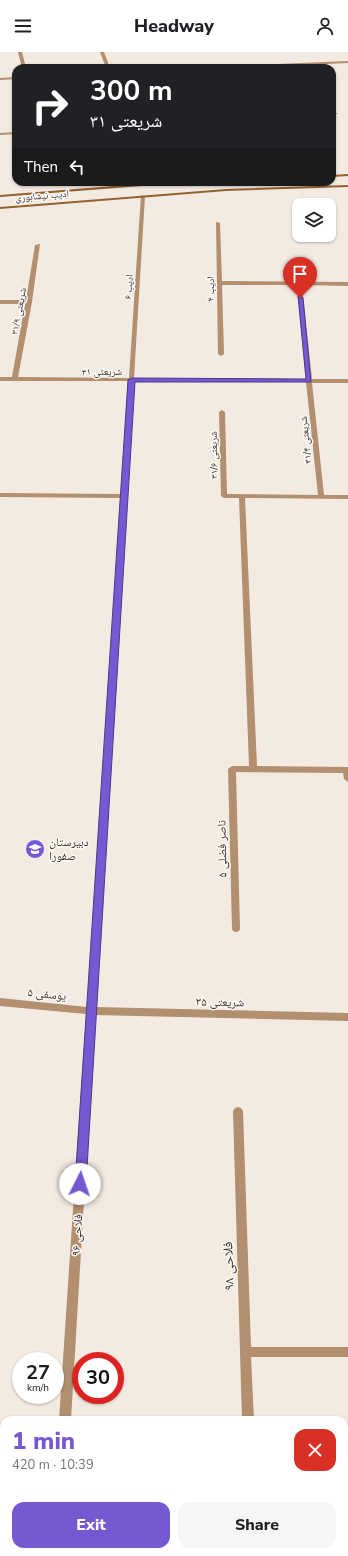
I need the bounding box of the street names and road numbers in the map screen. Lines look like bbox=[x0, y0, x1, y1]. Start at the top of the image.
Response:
street label: ادیب نیشابوری bbox=[15, 187, 69, 205]
street label: ادیب ۶ bbox=[121, 274, 137, 300]
street label: ادیب ۴ bbox=[204, 276, 218, 302]
street label: شریعتی ۳۱/۹ bbox=[8, 286, 30, 336]
street label: شریعتی ۳۱ bbox=[82, 365, 123, 379]
street label: شریعتی ۳۱/۴ bbox=[297, 415, 315, 464]
street label: شریعتی ۳۱/۶ bbox=[207, 431, 221, 479]
street label: ناصر فضلی ۵ bbox=[213, 820, 231, 878]
street label: یوسفی ۵ bbox=[27, 984, 67, 1004]
street label: شریعتی ۳۵ bbox=[196, 994, 244, 1010]
street label: فلاحی ۹۶ bbox=[68, 1213, 86, 1257]
street label: فلاحی ۹۸ bbox=[218, 1241, 239, 1291]

